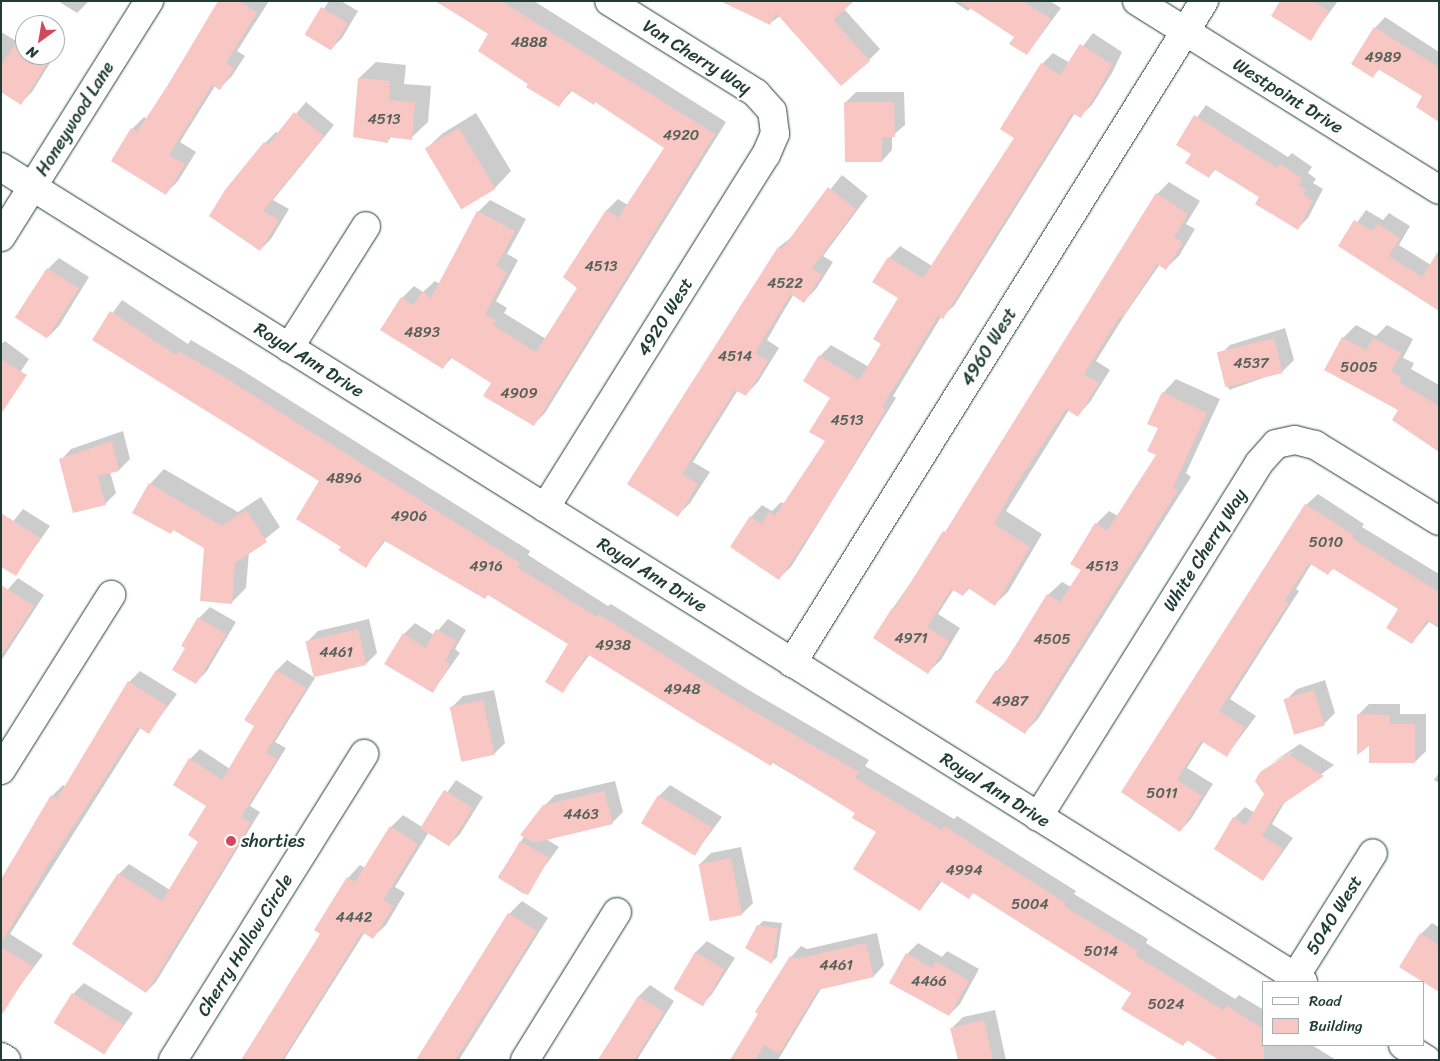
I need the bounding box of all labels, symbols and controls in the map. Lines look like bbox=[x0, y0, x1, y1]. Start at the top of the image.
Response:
north arrow bbox=[15, 15, 65, 65]
street label: Van Cherry Way bbox=[639, 15, 755, 99]
house number: 4888 bbox=[511, 34, 547, 52]
text: N bbox=[22, 39, 43, 65]
house number: 4989 bbox=[1365, 49, 1401, 67]
street label: Westpoint Drive bbox=[1229, 53, 1347, 139]
street label: Honeywood Lane bbox=[31, 58, 119, 180]
house number: 4513 bbox=[367, 111, 401, 129]
house number: 4920 bbox=[663, 127, 699, 145]
house number: 4513 bbox=[584, 258, 618, 276]
street label: 4920 West bbox=[633, 274, 697, 360]
house number: 4522 bbox=[767, 275, 803, 293]
street label: 4960 West bbox=[957, 304, 1021, 390]
street label: Royal Ann Drive bbox=[250, 318, 368, 402]
house number: 4893 bbox=[404, 324, 440, 342]
house number: 4514 bbox=[718, 348, 752, 366]
house number: 4537 bbox=[1233, 355, 1269, 373]
house number: 5005 bbox=[1340, 359, 1378, 377]
house number: 4909 bbox=[500, 385, 538, 403]
house number: 4513 bbox=[830, 412, 864, 430]
house number: 4896 bbox=[326, 470, 362, 488]
street label: White Cherry Way bbox=[1158, 484, 1252, 616]
house number: 4906 bbox=[391, 508, 427, 526]
street label: Royal Ann Drive bbox=[593, 533, 711, 617]
house number: 5010 bbox=[1309, 534, 1343, 552]
house number: 4916 bbox=[469, 558, 503, 576]
house number: 4513 bbox=[1085, 558, 1119, 576]
house number: 4971 bbox=[894, 630, 928, 648]
house number: 4505 bbox=[1033, 631, 1071, 649]
house number: 4938 bbox=[595, 637, 631, 655]
house number: 4461 bbox=[319, 644, 353, 662]
house number: 4948 bbox=[663, 681, 701, 699]
house number: 4987 bbox=[992, 693, 1028, 711]
street label: Royal Ann Drive bbox=[936, 748, 1054, 832]
house number: 5011 bbox=[1146, 785, 1178, 803]
house number: 4463 bbox=[563, 806, 599, 824]
place label: shorties bbox=[241, 830, 305, 852]
marker: shorties bbox=[225, 835, 237, 847]
house number: 4994 bbox=[945, 862, 983, 880]
street label: Cherry Hollow Circle bbox=[192, 870, 298, 1020]
street label: 5040 West bbox=[1301, 872, 1367, 958]
house number: 5004 bbox=[1011, 896, 1049, 914]
house number: 4442 bbox=[336, 909, 372, 927]
house number: 5014 bbox=[1084, 943, 1118, 961]
house number: 4461 bbox=[819, 957, 853, 975]
house number: 4466 bbox=[911, 973, 947, 991]
legend bbox=[1262, 981, 1425, 1046]
text: Road bbox=[1309, 988, 1341, 1014]
house number: 5024 bbox=[1148, 996, 1184, 1014]
text: Building bbox=[1309, 1013, 1363, 1039]

